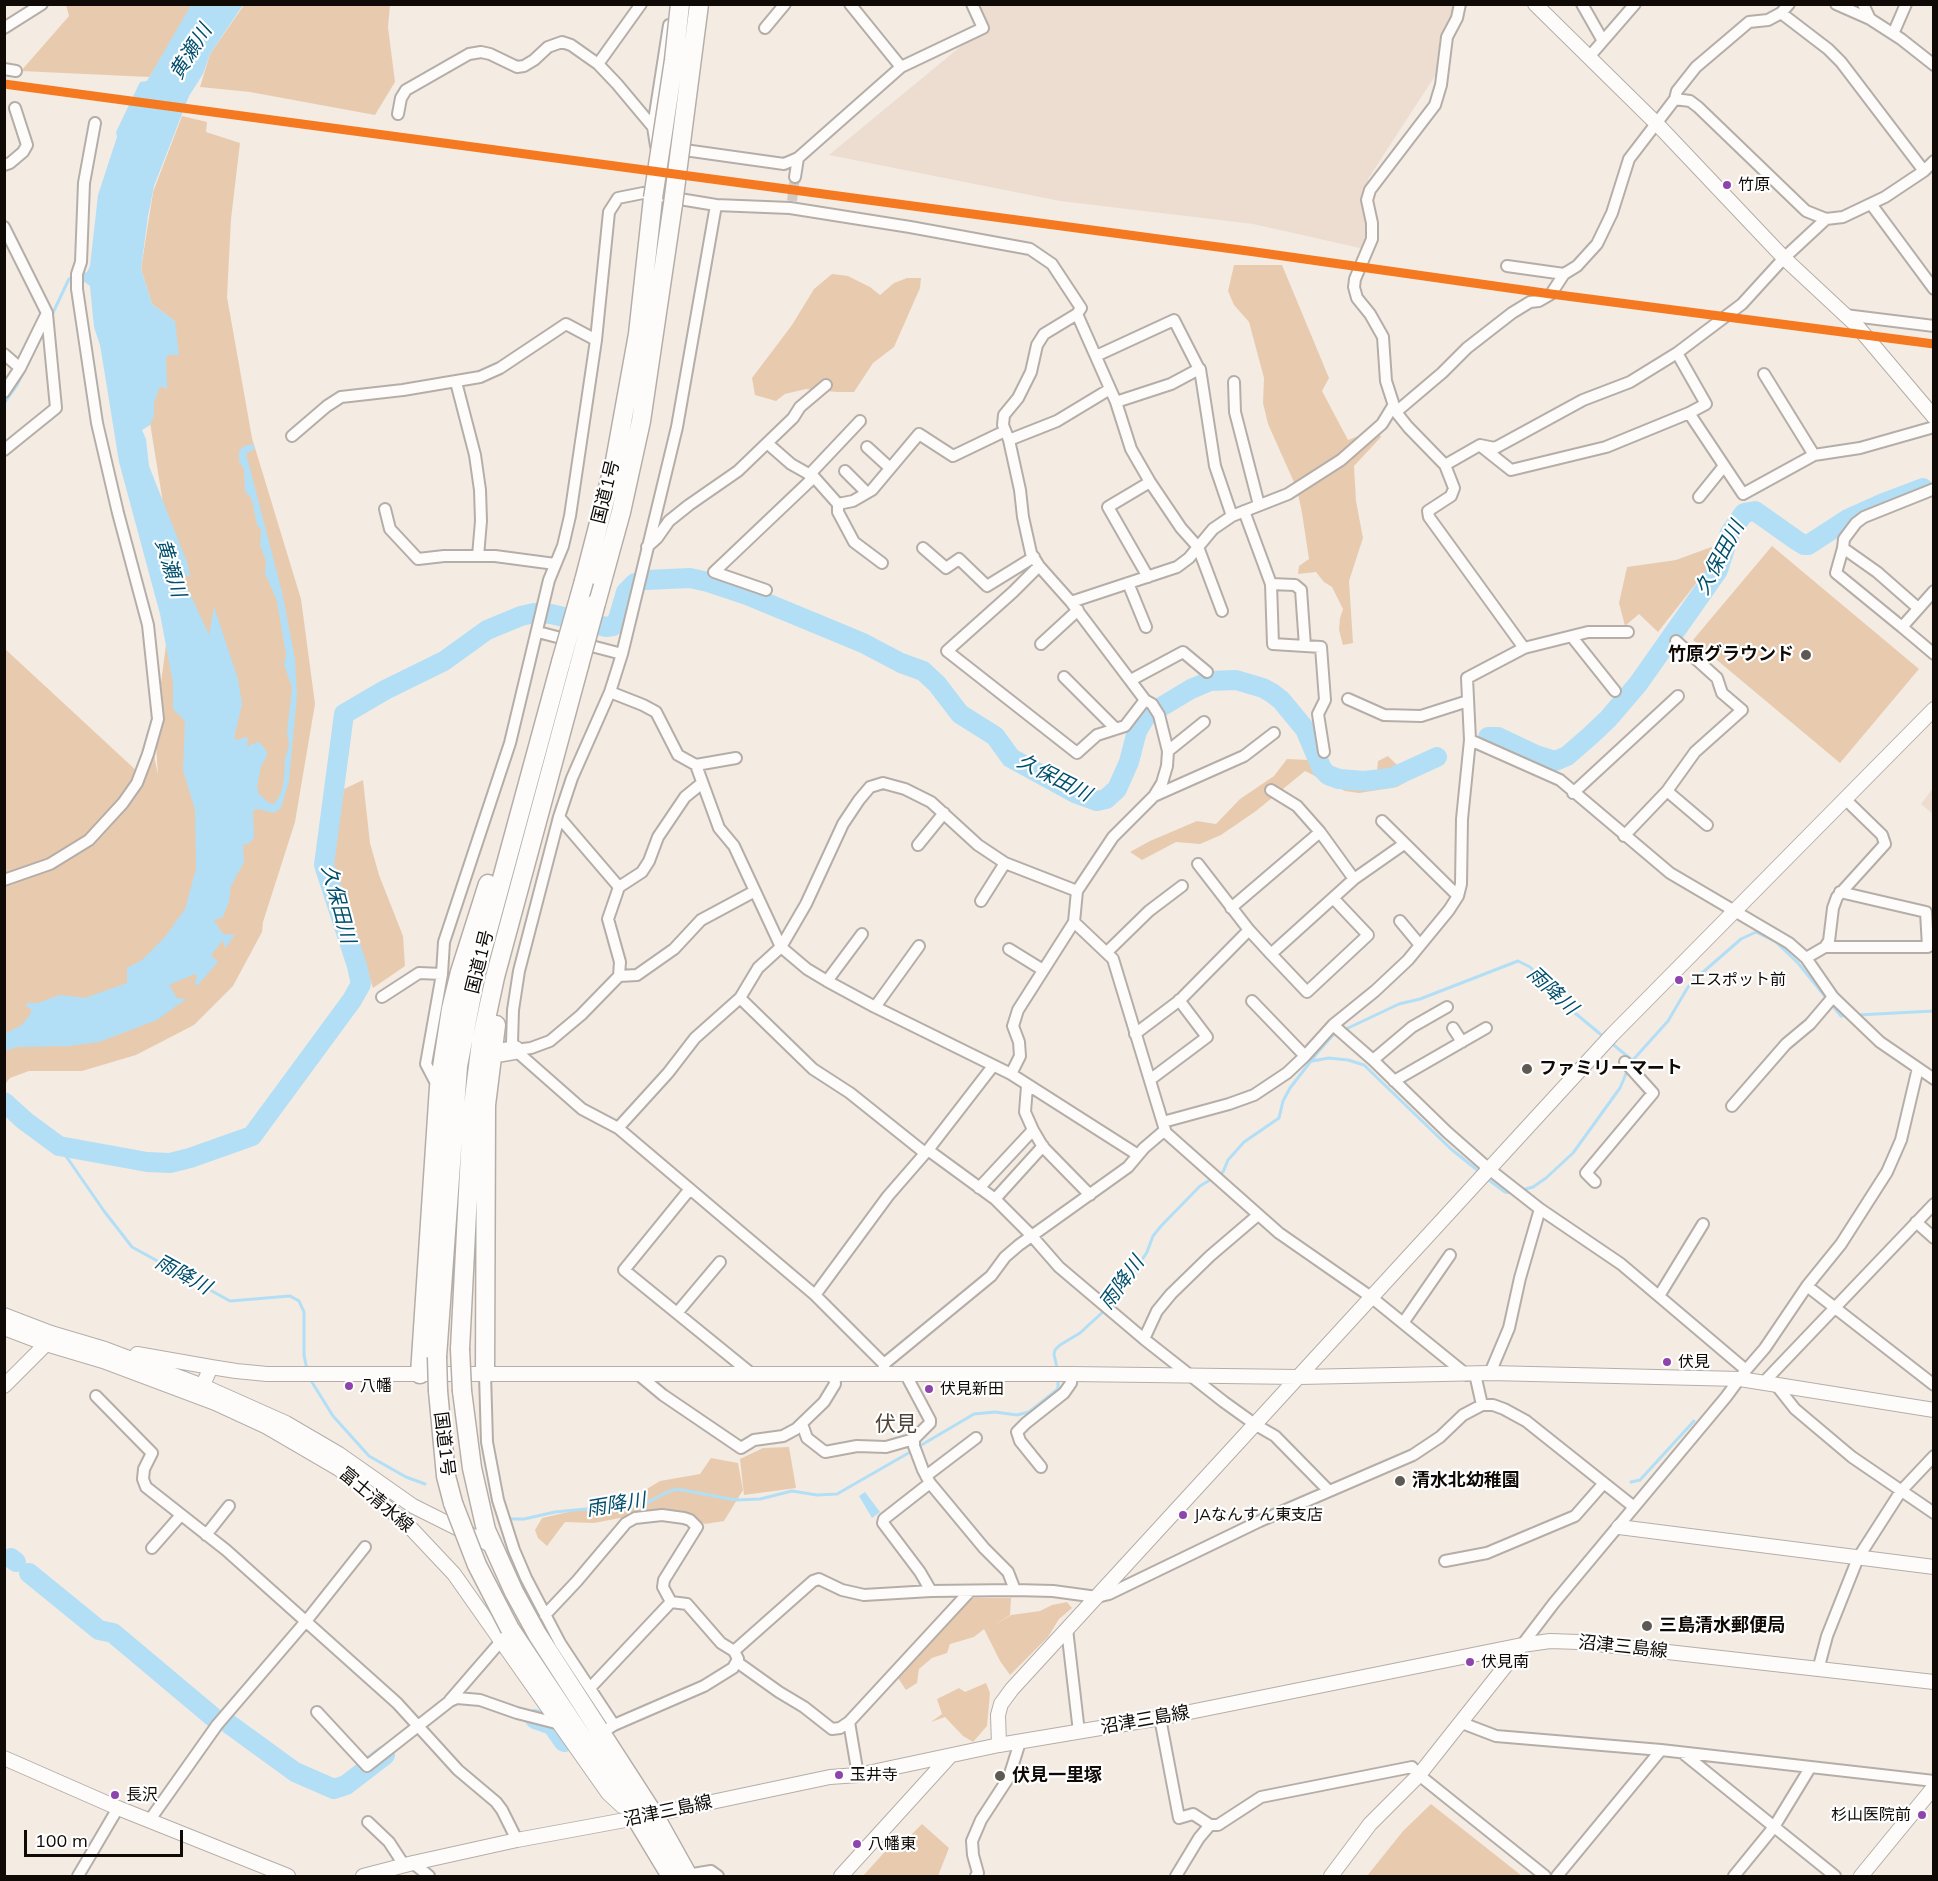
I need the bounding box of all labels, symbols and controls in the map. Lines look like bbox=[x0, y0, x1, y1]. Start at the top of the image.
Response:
water label: 黄瀬川 bbox=[165, 20, 217, 84]
place label: 竹原 bbox=[1738, 175, 1770, 195]
marker: 竹原 bbox=[1721, 179, 1733, 191]
street label: 国道1号 bbox=[588, 458, 624, 526]
water label: 久保田川 bbox=[1691, 517, 1749, 599]
water label: 黄瀬川 bbox=[150, 536, 190, 600]
place label: 竹原グラウンド bbox=[1668, 644, 1794, 666]
marker: 竹原グラウンド bbox=[1799, 648, 1813, 662]
water label: 久保田川 bbox=[1013, 749, 1095, 807]
water label: 久保田川 bbox=[316, 862, 360, 946]
street label: 国道1号 bbox=[462, 928, 498, 996]
water label: 雨降川 bbox=[1522, 962, 1582, 1020]
place label: エスポット前 bbox=[1690, 970, 1786, 990]
marker: エスポット前 bbox=[1673, 974, 1685, 986]
place label: ファミリーマート bbox=[1539, 1058, 1683, 1080]
marker: ファミリーマート bbox=[1520, 1062, 1534, 1076]
water label: 雨降川 bbox=[151, 1250, 215, 1300]
water label: 雨降川 bbox=[1095, 1252, 1149, 1314]
place label: 伏見 bbox=[1678, 1352, 1710, 1372]
marker: 伏見 bbox=[1661, 1356, 1673, 1368]
place label: 八幡 bbox=[360, 1376, 392, 1396]
place label: 伏見新田 bbox=[940, 1379, 1004, 1399]
marker: 八幡 bbox=[343, 1380, 355, 1392]
marker: 伏見新田 bbox=[923, 1383, 935, 1395]
street label: 国道1号 bbox=[429, 1411, 459, 1477]
district label: 伏見 bbox=[875, 1412, 917, 1438]
street label: 富士清水線 bbox=[335, 1463, 417, 1537]
place label: 清水北幼稚園 bbox=[1412, 1470, 1520, 1492]
marker: 清水北幼稚園 bbox=[1393, 1474, 1407, 1488]
water label: 雨降川 bbox=[584, 1488, 648, 1522]
place label: JAなんすん東支店 bbox=[1194, 1505, 1323, 1525]
marker: JAなんすん東支店 bbox=[1177, 1509, 1189, 1521]
place label: 三島清水郵便局 bbox=[1659, 1615, 1785, 1637]
marker: 三島清水郵便局 bbox=[1640, 1619, 1654, 1633]
street label: 沼津三島線 bbox=[1577, 1632, 1669, 1662]
place label: 伏見南 bbox=[1481, 1652, 1529, 1672]
marker: 伏見南 bbox=[1464, 1656, 1476, 1668]
street label: 沼津三島線 bbox=[1099, 1702, 1191, 1738]
place label: 玉井寺 bbox=[850, 1765, 898, 1785]
place label: 伏見一里塚 bbox=[1012, 1765, 1102, 1787]
marker: 玉井寺 bbox=[833, 1769, 845, 1781]
marker: 伏見一里塚 bbox=[993, 1769, 1007, 1783]
place label: 長沢 bbox=[126, 1785, 158, 1805]
marker: 長沢 bbox=[109, 1789, 121, 1801]
street label: 沼津三島線 bbox=[622, 1791, 714, 1831]
place label: 杉山医院前 bbox=[1831, 1805, 1911, 1825]
marker: 杉山医院前 bbox=[1916, 1809, 1928, 1821]
scale bar bbox=[27, 1818, 186, 1856]
text: 100 m bbox=[35, 1829, 88, 1852]
place label: 八幡東 bbox=[868, 1834, 916, 1854]
marker: 八幡東 bbox=[851, 1838, 863, 1850]

